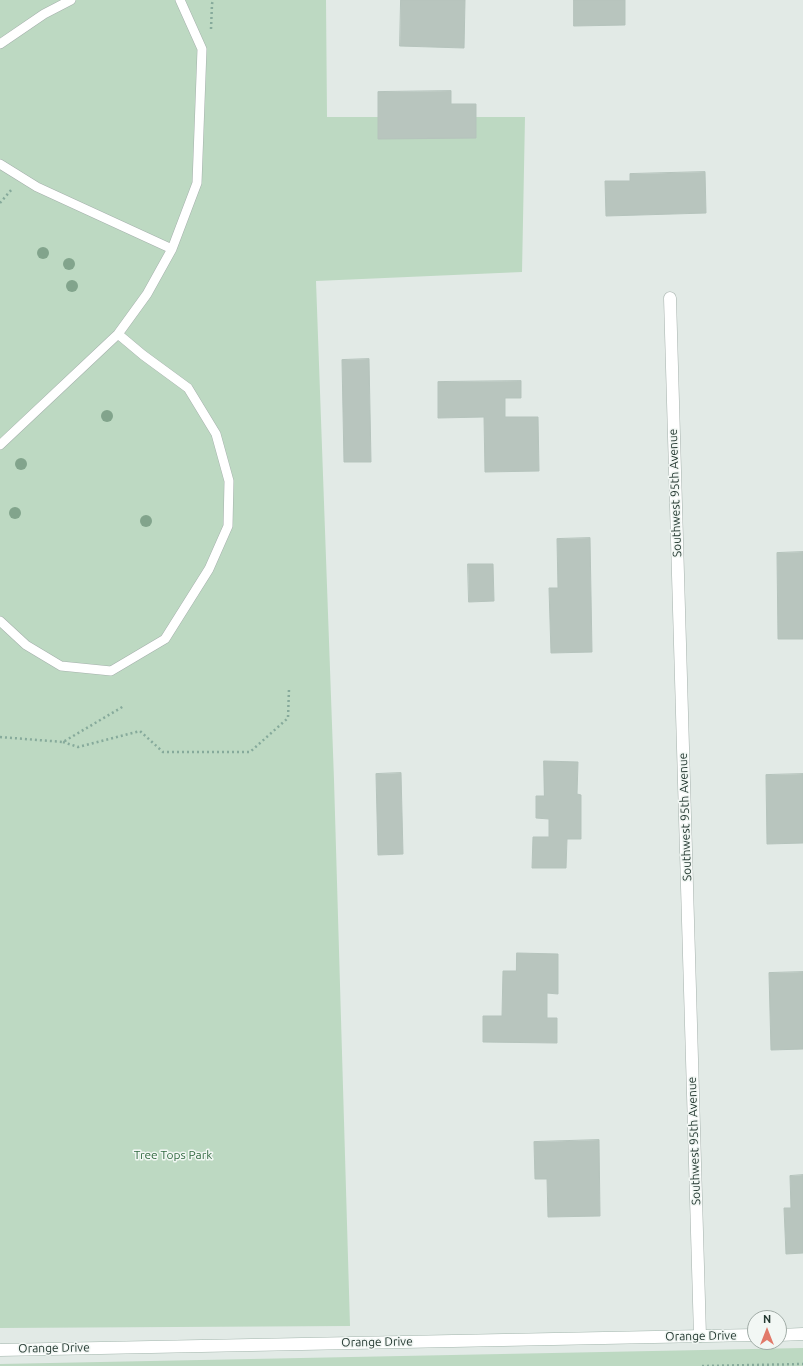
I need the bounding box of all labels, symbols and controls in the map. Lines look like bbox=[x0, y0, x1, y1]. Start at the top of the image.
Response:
street label: Southwest 95th Avenue bbox=[666, 428, 684, 558]
street label: Southwest 95th Avenue bbox=[676, 752, 694, 882]
street label: Southwest 95th Avenue bbox=[685, 1076, 703, 1206]
park label: Tree Tops Park bbox=[134, 1148, 212, 1162]
north arrow bbox=[747, 1310, 787, 1350]
text: N bbox=[763, 1313, 771, 1325]
street label: Orange Drive bbox=[665, 1328, 737, 1344]
street label: Orange Drive bbox=[341, 1334, 413, 1350]
street label: Orange Drive bbox=[18, 1340, 90, 1356]

